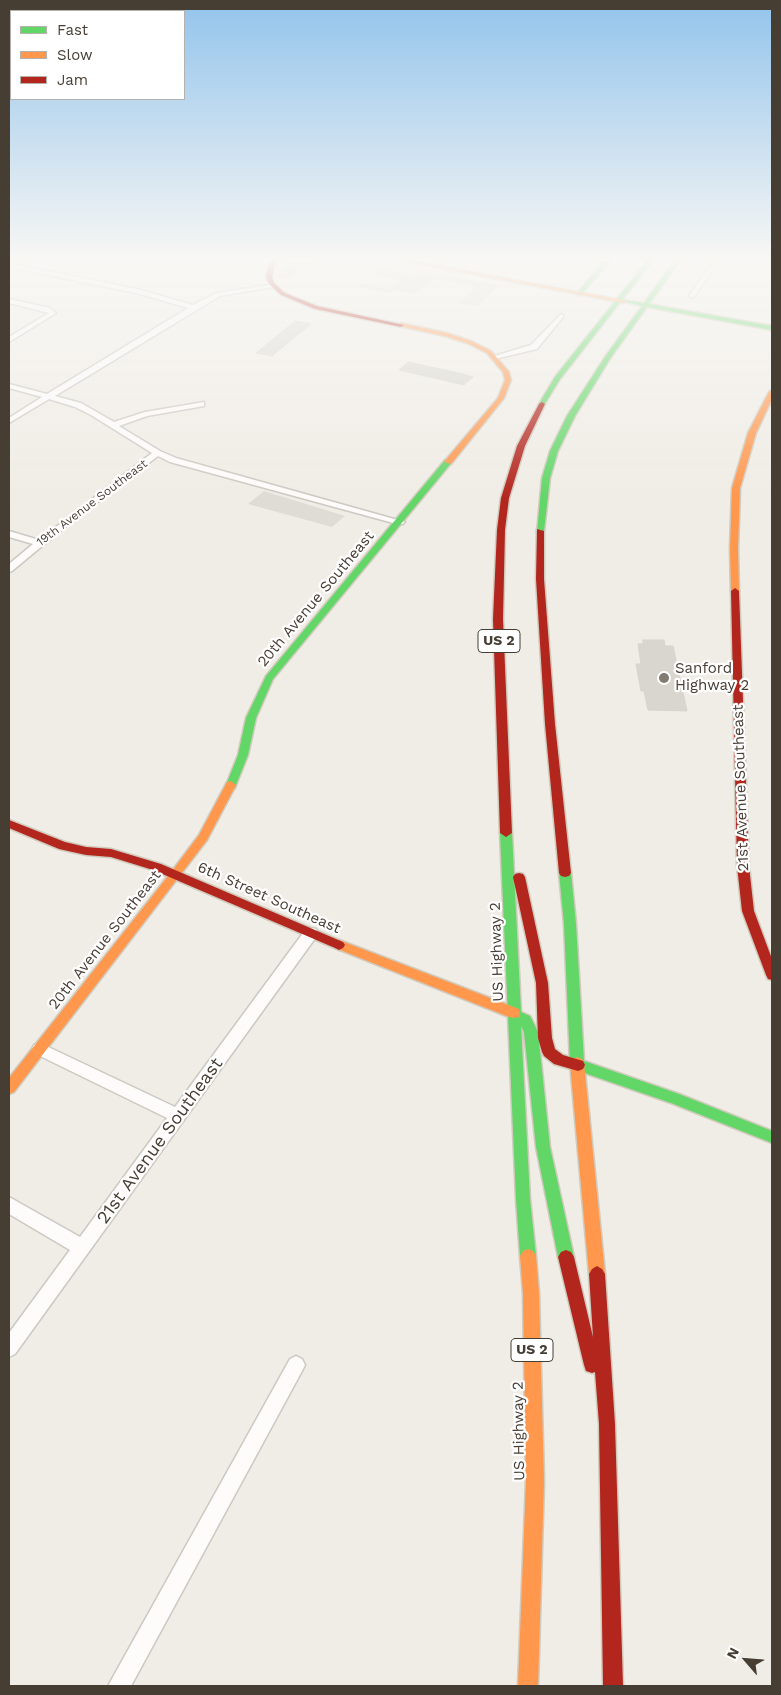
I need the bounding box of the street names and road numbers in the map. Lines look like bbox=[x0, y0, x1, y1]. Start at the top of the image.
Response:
street label: 19th Avenue Southeast bbox=[34, 457, 150, 549]
street label: 20th Avenue Southeast bbox=[254, 527, 378, 671]
road number: US 2 bbox=[478, 630, 520, 652]
street label: 21st Avenue Southeast bbox=[729, 704, 753, 872]
street label: 6th Street Southeast bbox=[195, 858, 343, 938]
street label: 20th Avenue Southeast bbox=[45, 867, 165, 1013]
street label: US Highway 2 bbox=[486, 902, 508, 1002]
street label: 21st Avenue Southeast bbox=[92, 1054, 228, 1228]
road number: US 2 bbox=[511, 1338, 553, 1362]
street label: US Highway 2 bbox=[509, 1381, 529, 1481]

